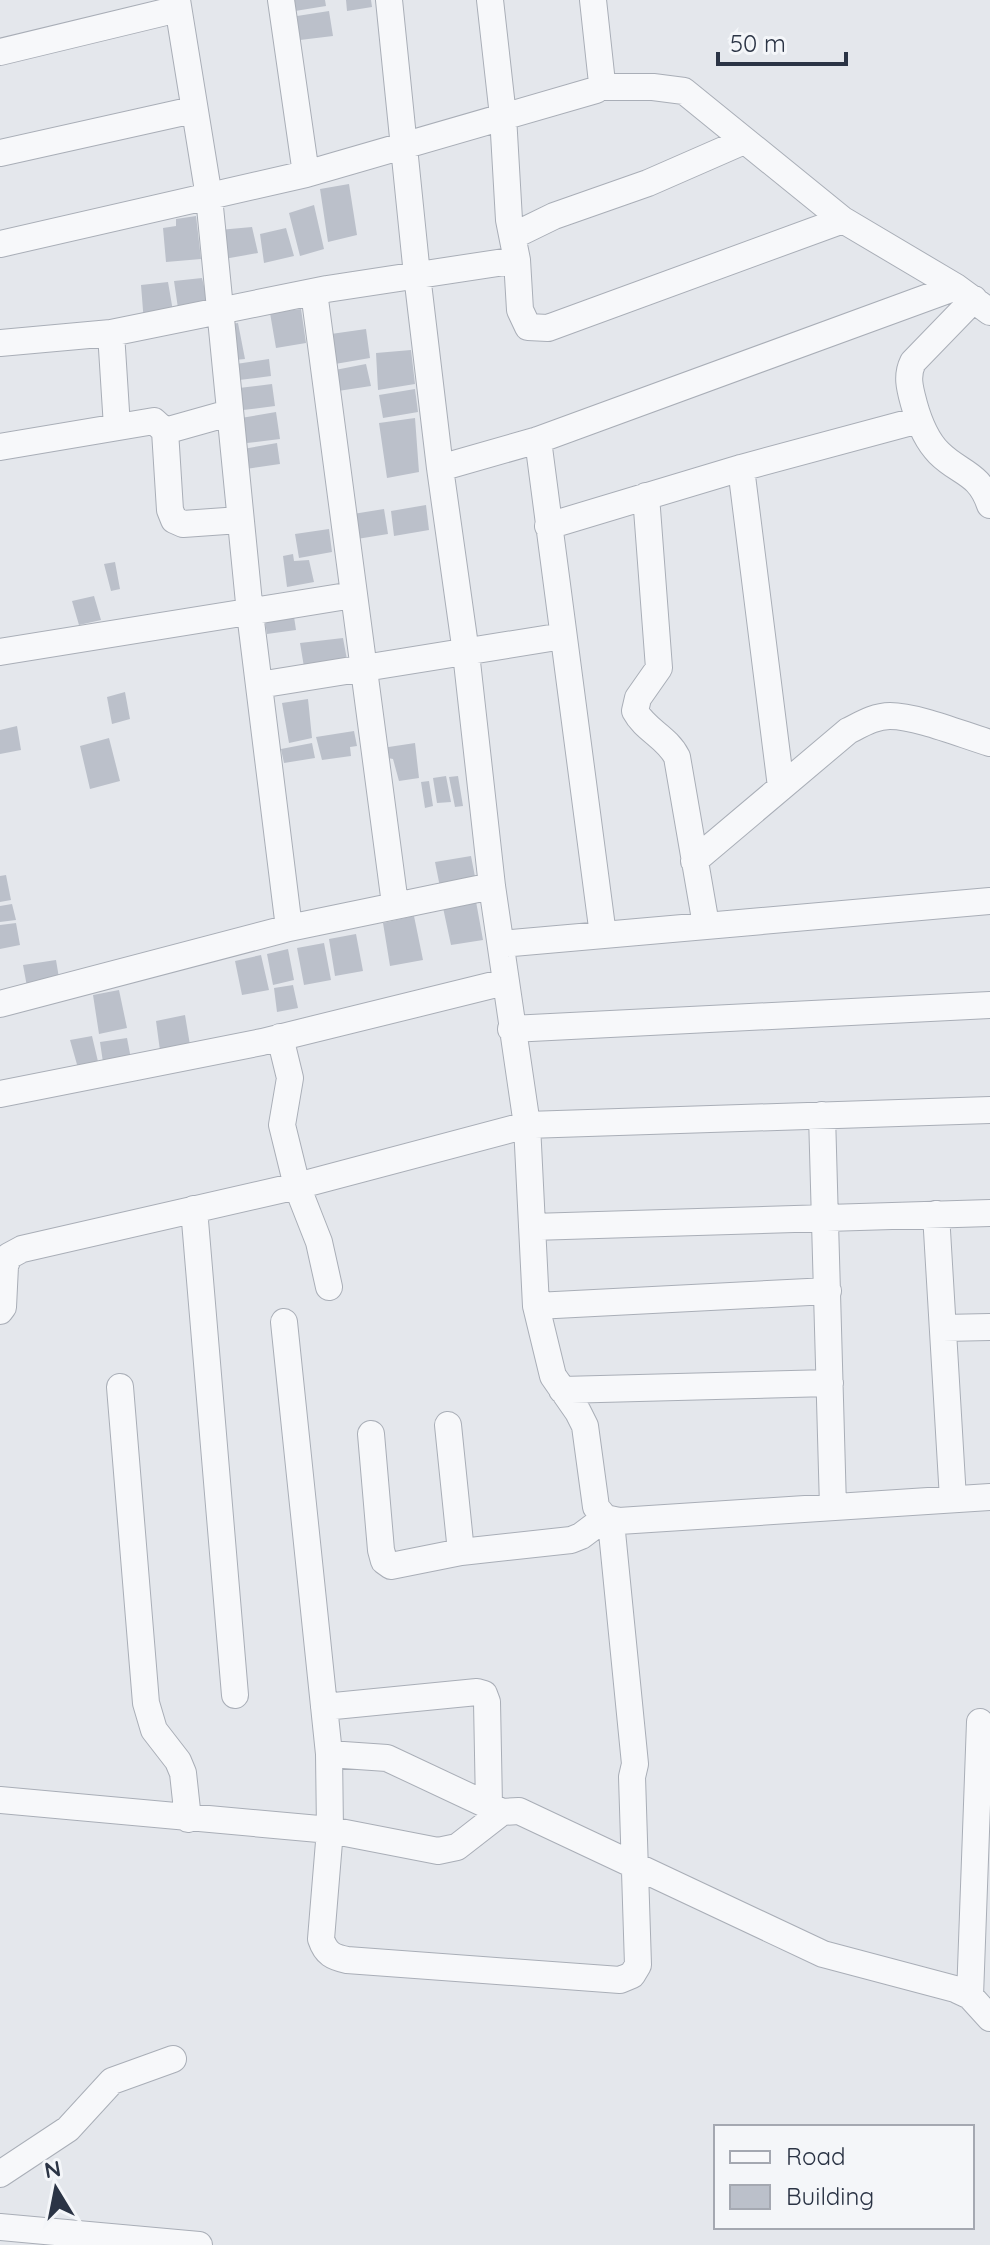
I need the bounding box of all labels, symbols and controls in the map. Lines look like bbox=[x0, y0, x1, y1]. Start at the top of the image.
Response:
scale bar bbox=[718, 16, 846, 66]
text: 50 m bbox=[730, 28, 786, 58]
legend bbox=[714, 2125, 974, 2229]
text: Road bbox=[786, 2141, 846, 2171]
north arrow bbox=[16, 2149, 96, 2229]
text: N bbox=[42, 2154, 63, 2184]
text: Building bbox=[786, 2181, 874, 2211]

